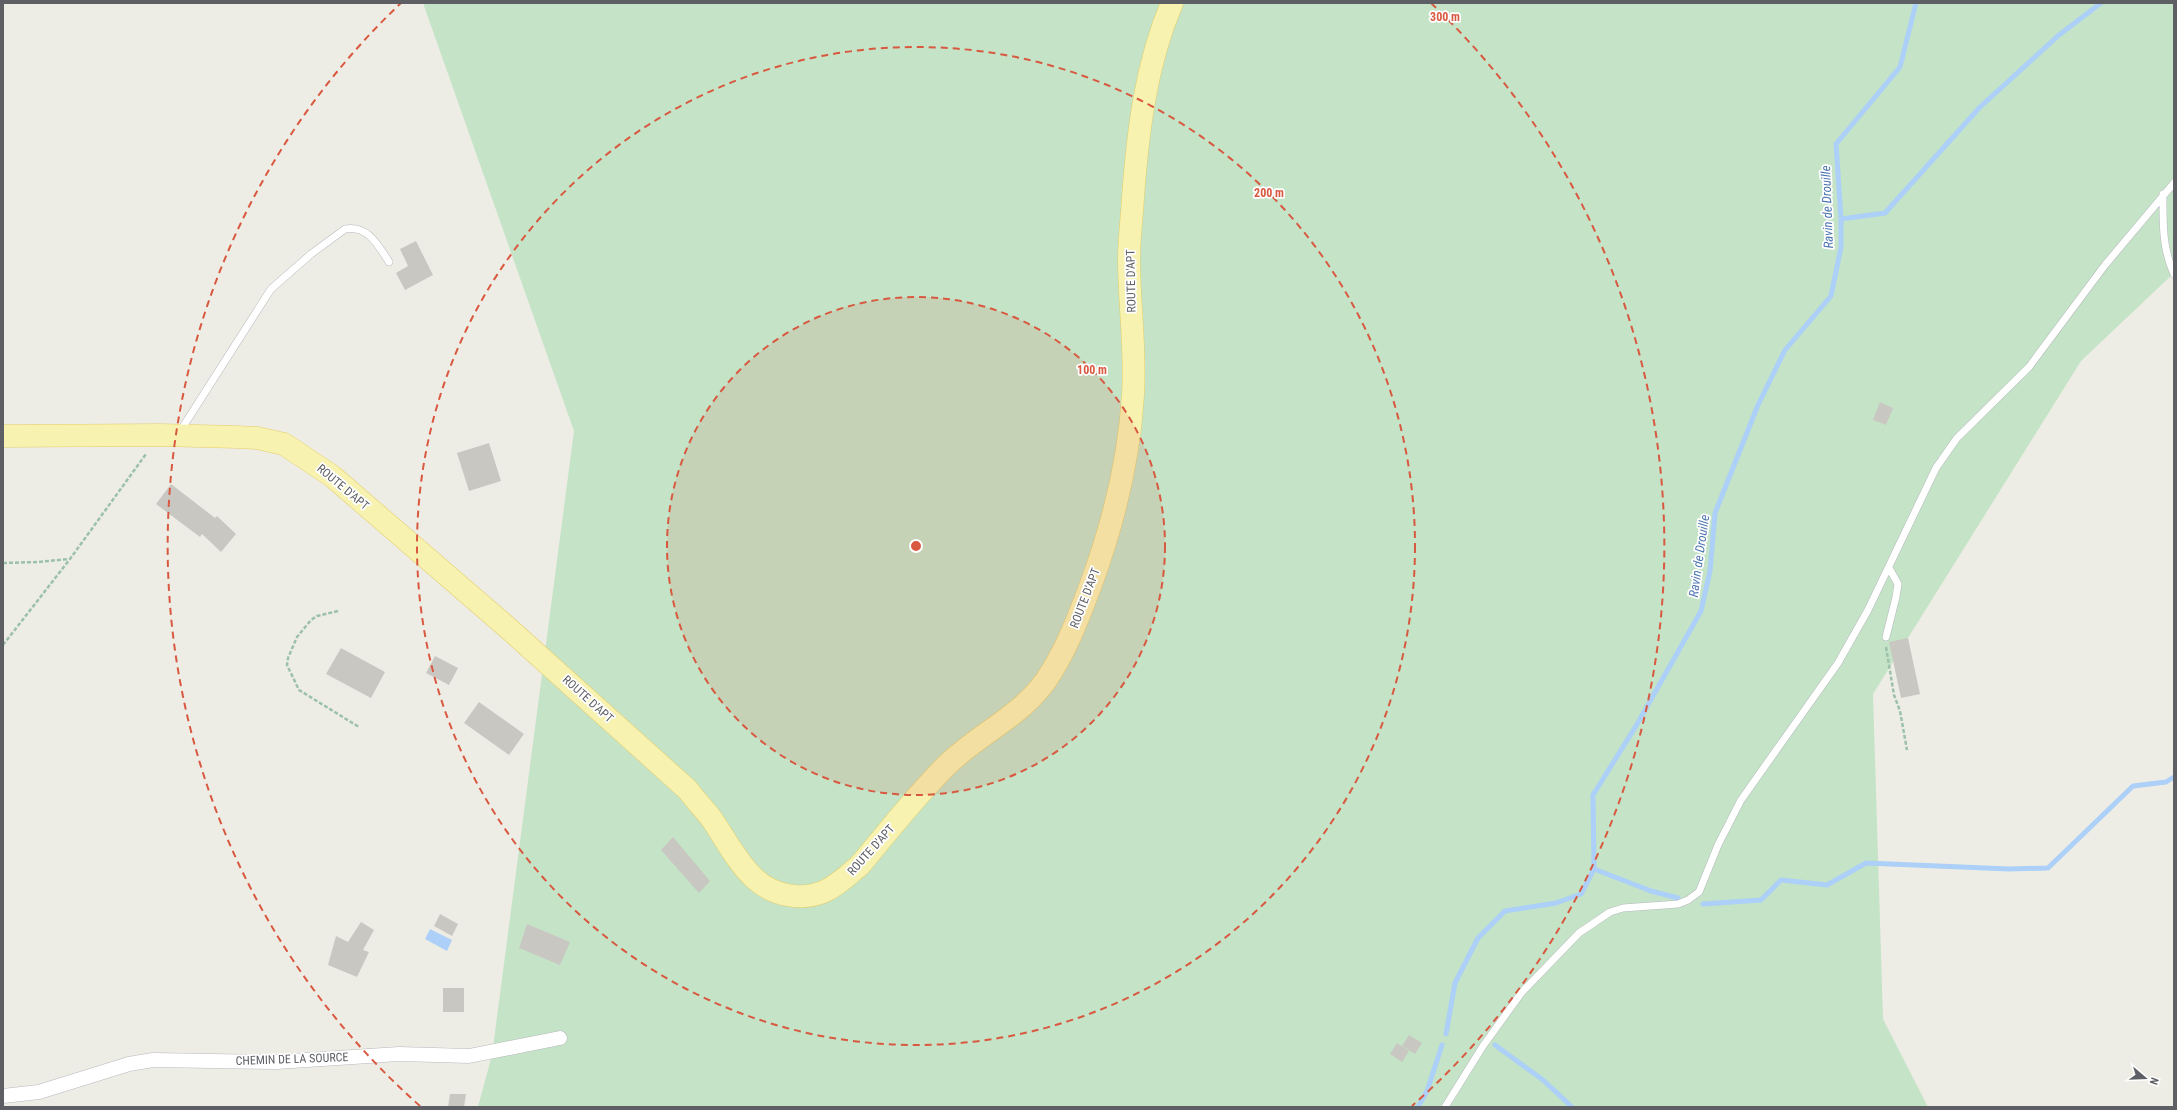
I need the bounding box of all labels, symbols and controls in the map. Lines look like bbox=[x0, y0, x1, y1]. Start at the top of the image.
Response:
text: 300 m bbox=[1430, 10, 1460, 24]
water label: Ravin de Drouille bbox=[1818, 165, 1836, 249]
text: 200 m bbox=[1254, 186, 1284, 200]
street label: ROUTE D'APT bbox=[1123, 249, 1139, 313]
text: 100 m bbox=[1077, 363, 1107, 377]
street label: ROUTE D'APT bbox=[314, 461, 372, 513]
water label: Ravin de Drouille bbox=[1686, 514, 1712, 598]
centre of rings bbox=[909, 539, 923, 553]
street label: ROUTE D'APT bbox=[1067, 566, 1103, 630]
street label: ROUTE D'APT bbox=[560, 673, 616, 725]
street label: ROUTE D'APT bbox=[845, 822, 897, 878]
street label: CHEMIN DE LA SOURCE bbox=[235, 1050, 349, 1068]
north arrow bbox=[2125, 1058, 2165, 1098]
text: N bbox=[2147, 1076, 2161, 1087]

